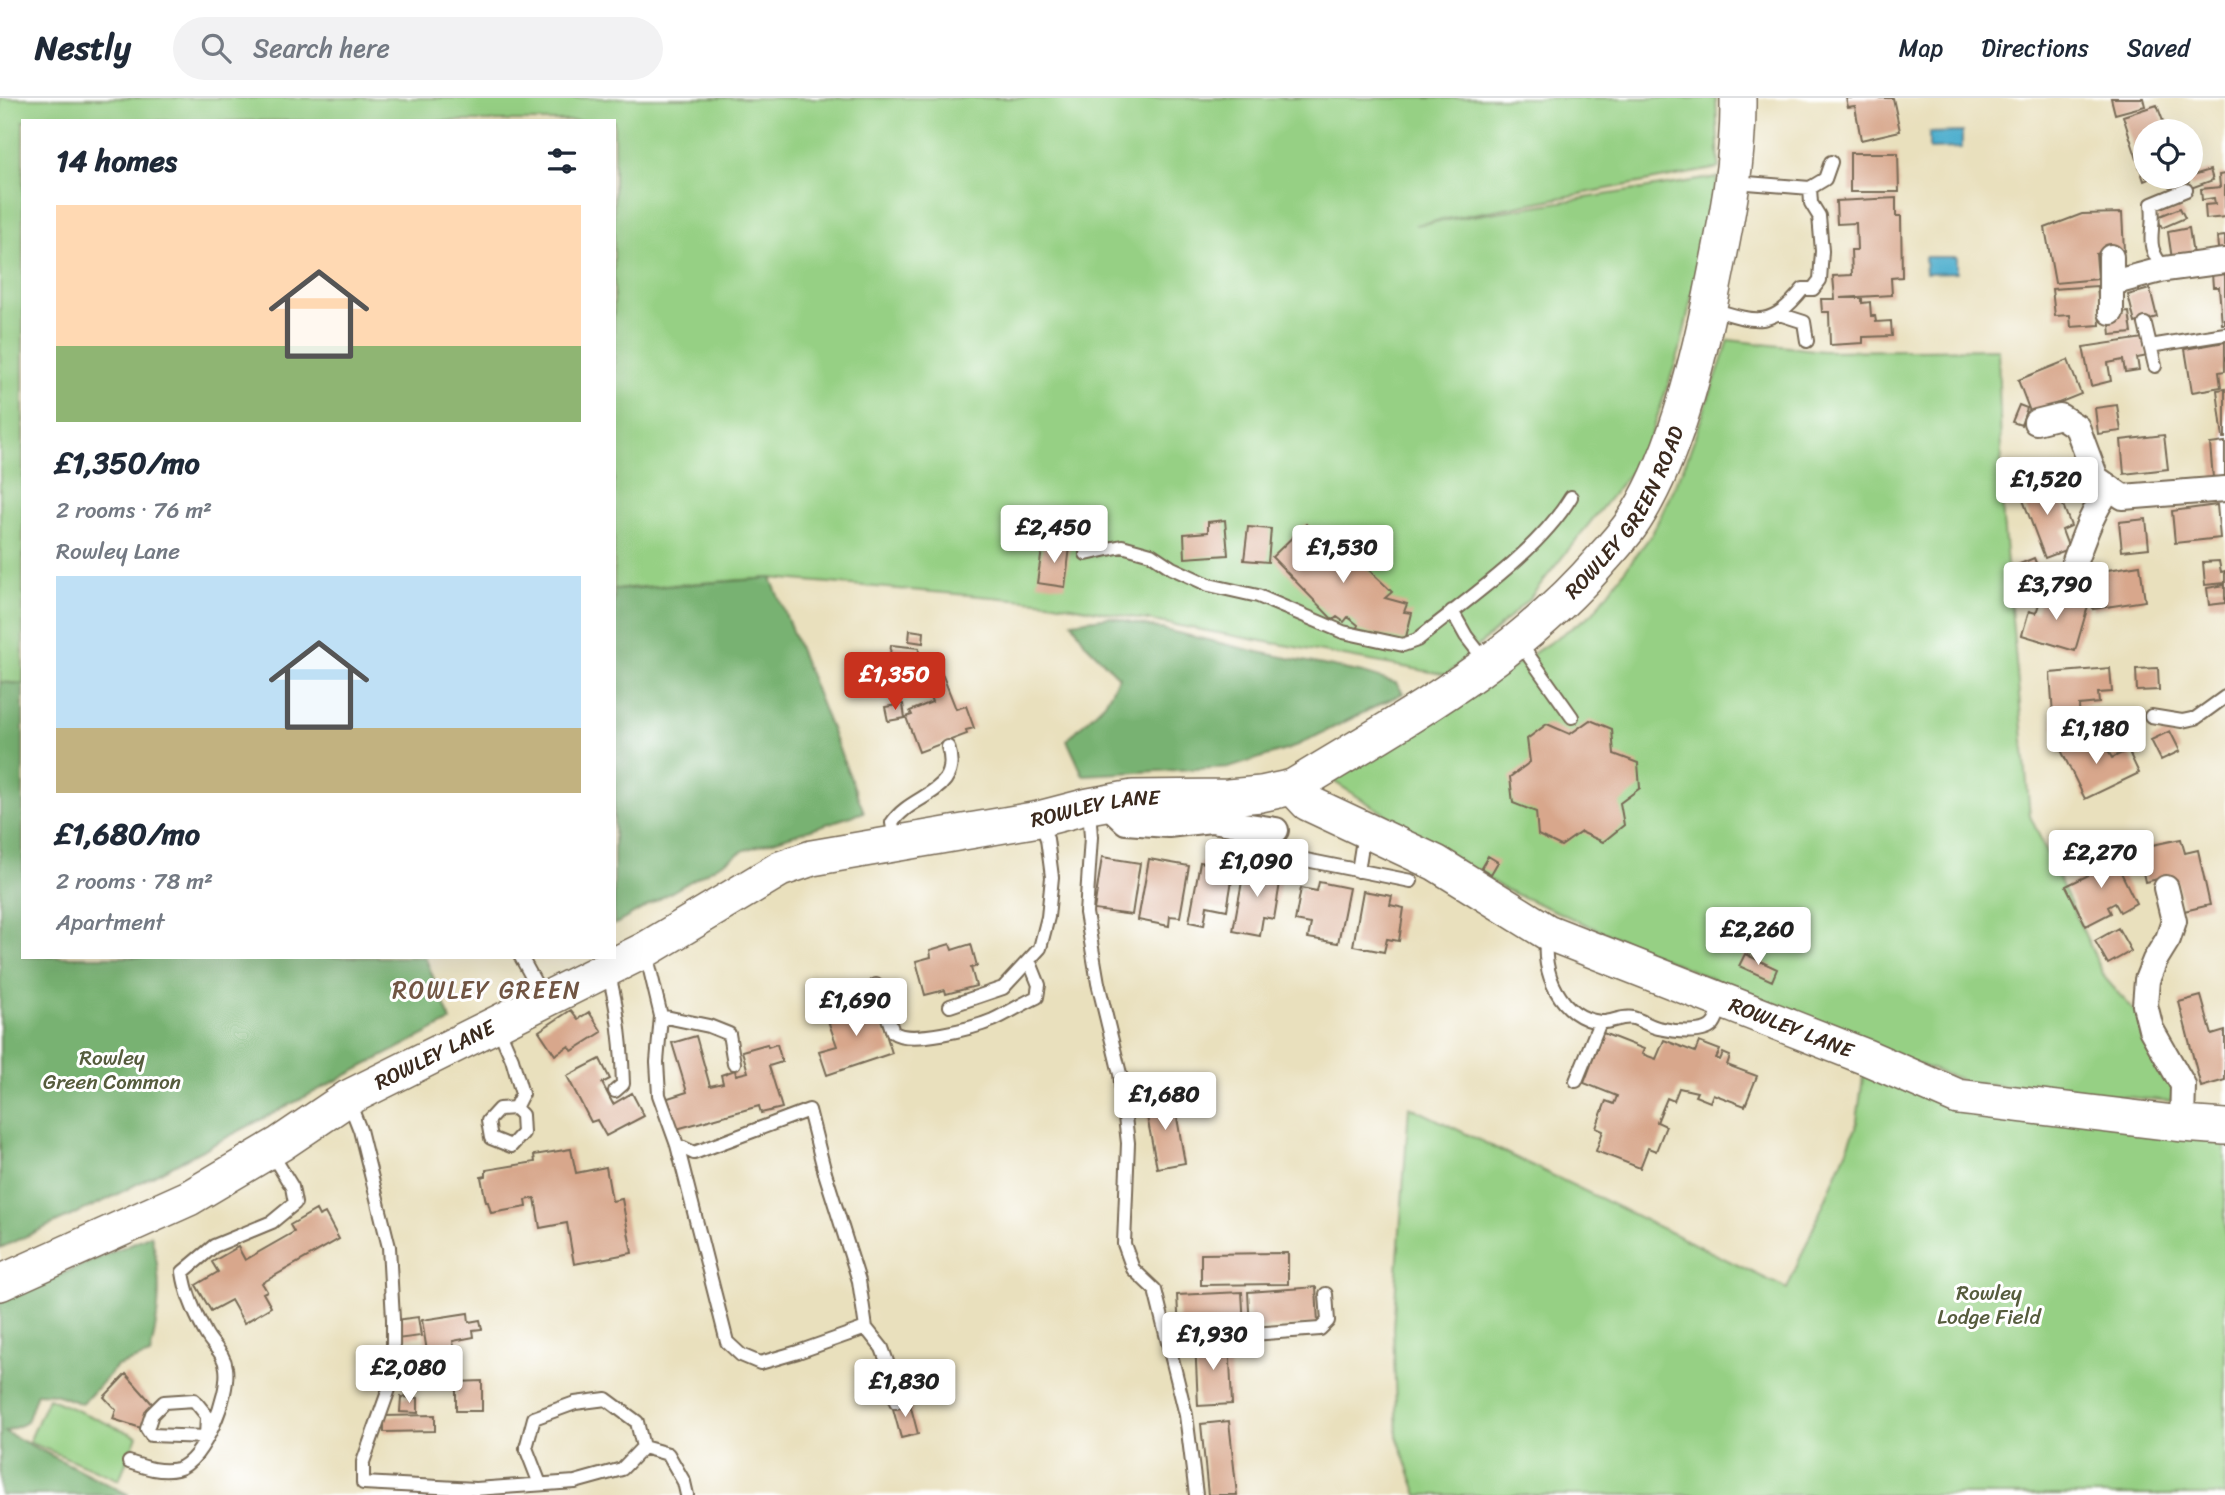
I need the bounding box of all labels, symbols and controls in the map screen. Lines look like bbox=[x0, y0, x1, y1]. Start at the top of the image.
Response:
search box bbox=[173, 17, 663, 80]
text: Nestly bbox=[35, 19, 131, 77]
text: Search here bbox=[253, 25, 390, 71]
text: Map bbox=[1899, 27, 1943, 69]
text: Directions bbox=[1981, 27, 2089, 69]
text: Saved bbox=[2127, 27, 2190, 69]
icon: search bbox=[197, 29, 235, 67]
map controls bbox=[2133, 119, 2203, 189]
button: locate bbox=[2133, 119, 2203, 189]
text: 14 homes bbox=[56, 134, 177, 188]
icon: filters bbox=[543, 142, 581, 180]
icon: home bbox=[256, 251, 382, 377]
street label: ROWLEY GREEN ROAD bbox=[1555, 420, 1695, 609]
text: £1,350/mo bbox=[56, 436, 200, 490]
pin: £1,520 bbox=[1990, 458, 2104, 517]
text: £1,520 bbox=[2012, 459, 2082, 500]
text: 2 rooms · 76 m² bbox=[56, 490, 212, 531]
pin: £2,450 bbox=[997, 505, 1111, 565]
text: £2,450 bbox=[1017, 507, 1091, 548]
pin: £1,530 bbox=[1286, 526, 1400, 585]
text: £1,530 bbox=[1308, 527, 1378, 568]
text: Rowley Lane bbox=[56, 531, 180, 572]
pin: £3,790 bbox=[1999, 562, 2113, 622]
text: £3,790 bbox=[2020, 564, 2092, 605]
icon: home bbox=[256, 622, 382, 748]
pin: £1,350 bbox=[838, 652, 952, 712]
text: £1,350 bbox=[860, 654, 930, 695]
pin: £1,180 bbox=[2039, 706, 2153, 766]
text: £1,180 bbox=[2063, 708, 2129, 749]
street label: ROWLEY LANE bbox=[1028, 779, 1161, 839]
text: £1,680/mo bbox=[56, 807, 200, 861]
pin: £2,270 bbox=[2044, 830, 2158, 890]
text: £2,270 bbox=[2065, 832, 2137, 873]
pin: £1,090 bbox=[1200, 840, 1314, 899]
text: £1,090 bbox=[1221, 841, 1293, 882]
text: 2 rooms · 78 m² bbox=[56, 861, 213, 902]
text: Apartment bbox=[56, 902, 165, 943]
pin: £2,260 bbox=[1701, 908, 1815, 967]
text: £2,260 bbox=[1722, 909, 1794, 950]
district label: ROWLEY GREEN bbox=[392, 969, 582, 1011]
pin: £1,690 bbox=[799, 978, 913, 1038]
text: £1,690 bbox=[821, 980, 891, 1021]
street label: ROWLEY LANE bbox=[1723, 986, 1860, 1070]
street label: ROWLEY LANE bbox=[368, 1008, 503, 1101]
park label: Rowley Green Common bbox=[43, 1039, 181, 1101]
pin: £1,680 bbox=[1108, 1072, 1222, 1132]
text: £1,680 bbox=[1130, 1074, 1200, 1115]
park label: Rowley Lodge Field bbox=[1937, 1274, 2043, 1336]
pin: £1,930 bbox=[1156, 1312, 1270, 1372]
text: £1,930 bbox=[1178, 1314, 1248, 1355]
pin: £2,080 bbox=[352, 1346, 466, 1405]
text: £2,080 bbox=[372, 1347, 446, 1388]
pin: £1,830 bbox=[848, 1360, 962, 1419]
text: £1,830 bbox=[870, 1361, 940, 1402]

